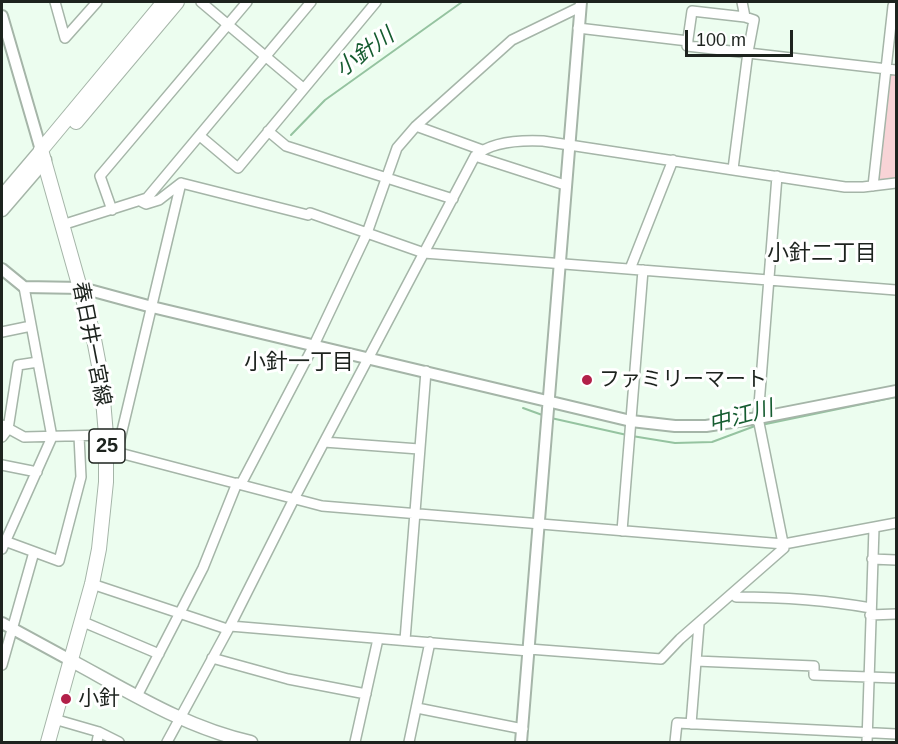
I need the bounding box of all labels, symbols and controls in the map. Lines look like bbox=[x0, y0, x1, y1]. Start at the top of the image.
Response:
scale bar bbox=[688, 18, 796, 56]
water label: 小針川 bbox=[331, 23, 399, 83]
text: 100 m bbox=[696, 30, 746, 50]
district label: 小針二丁目 bbox=[767, 241, 877, 267]
street label: 春日井一宮線 bbox=[67, 280, 115, 408]
district label: 小針一丁目 bbox=[244, 350, 354, 376]
place label: ファミリーマート bbox=[599, 367, 767, 393]
marker: ファミリーマート bbox=[580, 373, 594, 387]
water label: 中江川 bbox=[706, 396, 776, 438]
road number: 25 bbox=[89, 429, 125, 463]
place label: 小針 bbox=[78, 686, 120, 712]
marker: 小針 bbox=[59, 692, 73, 706]

